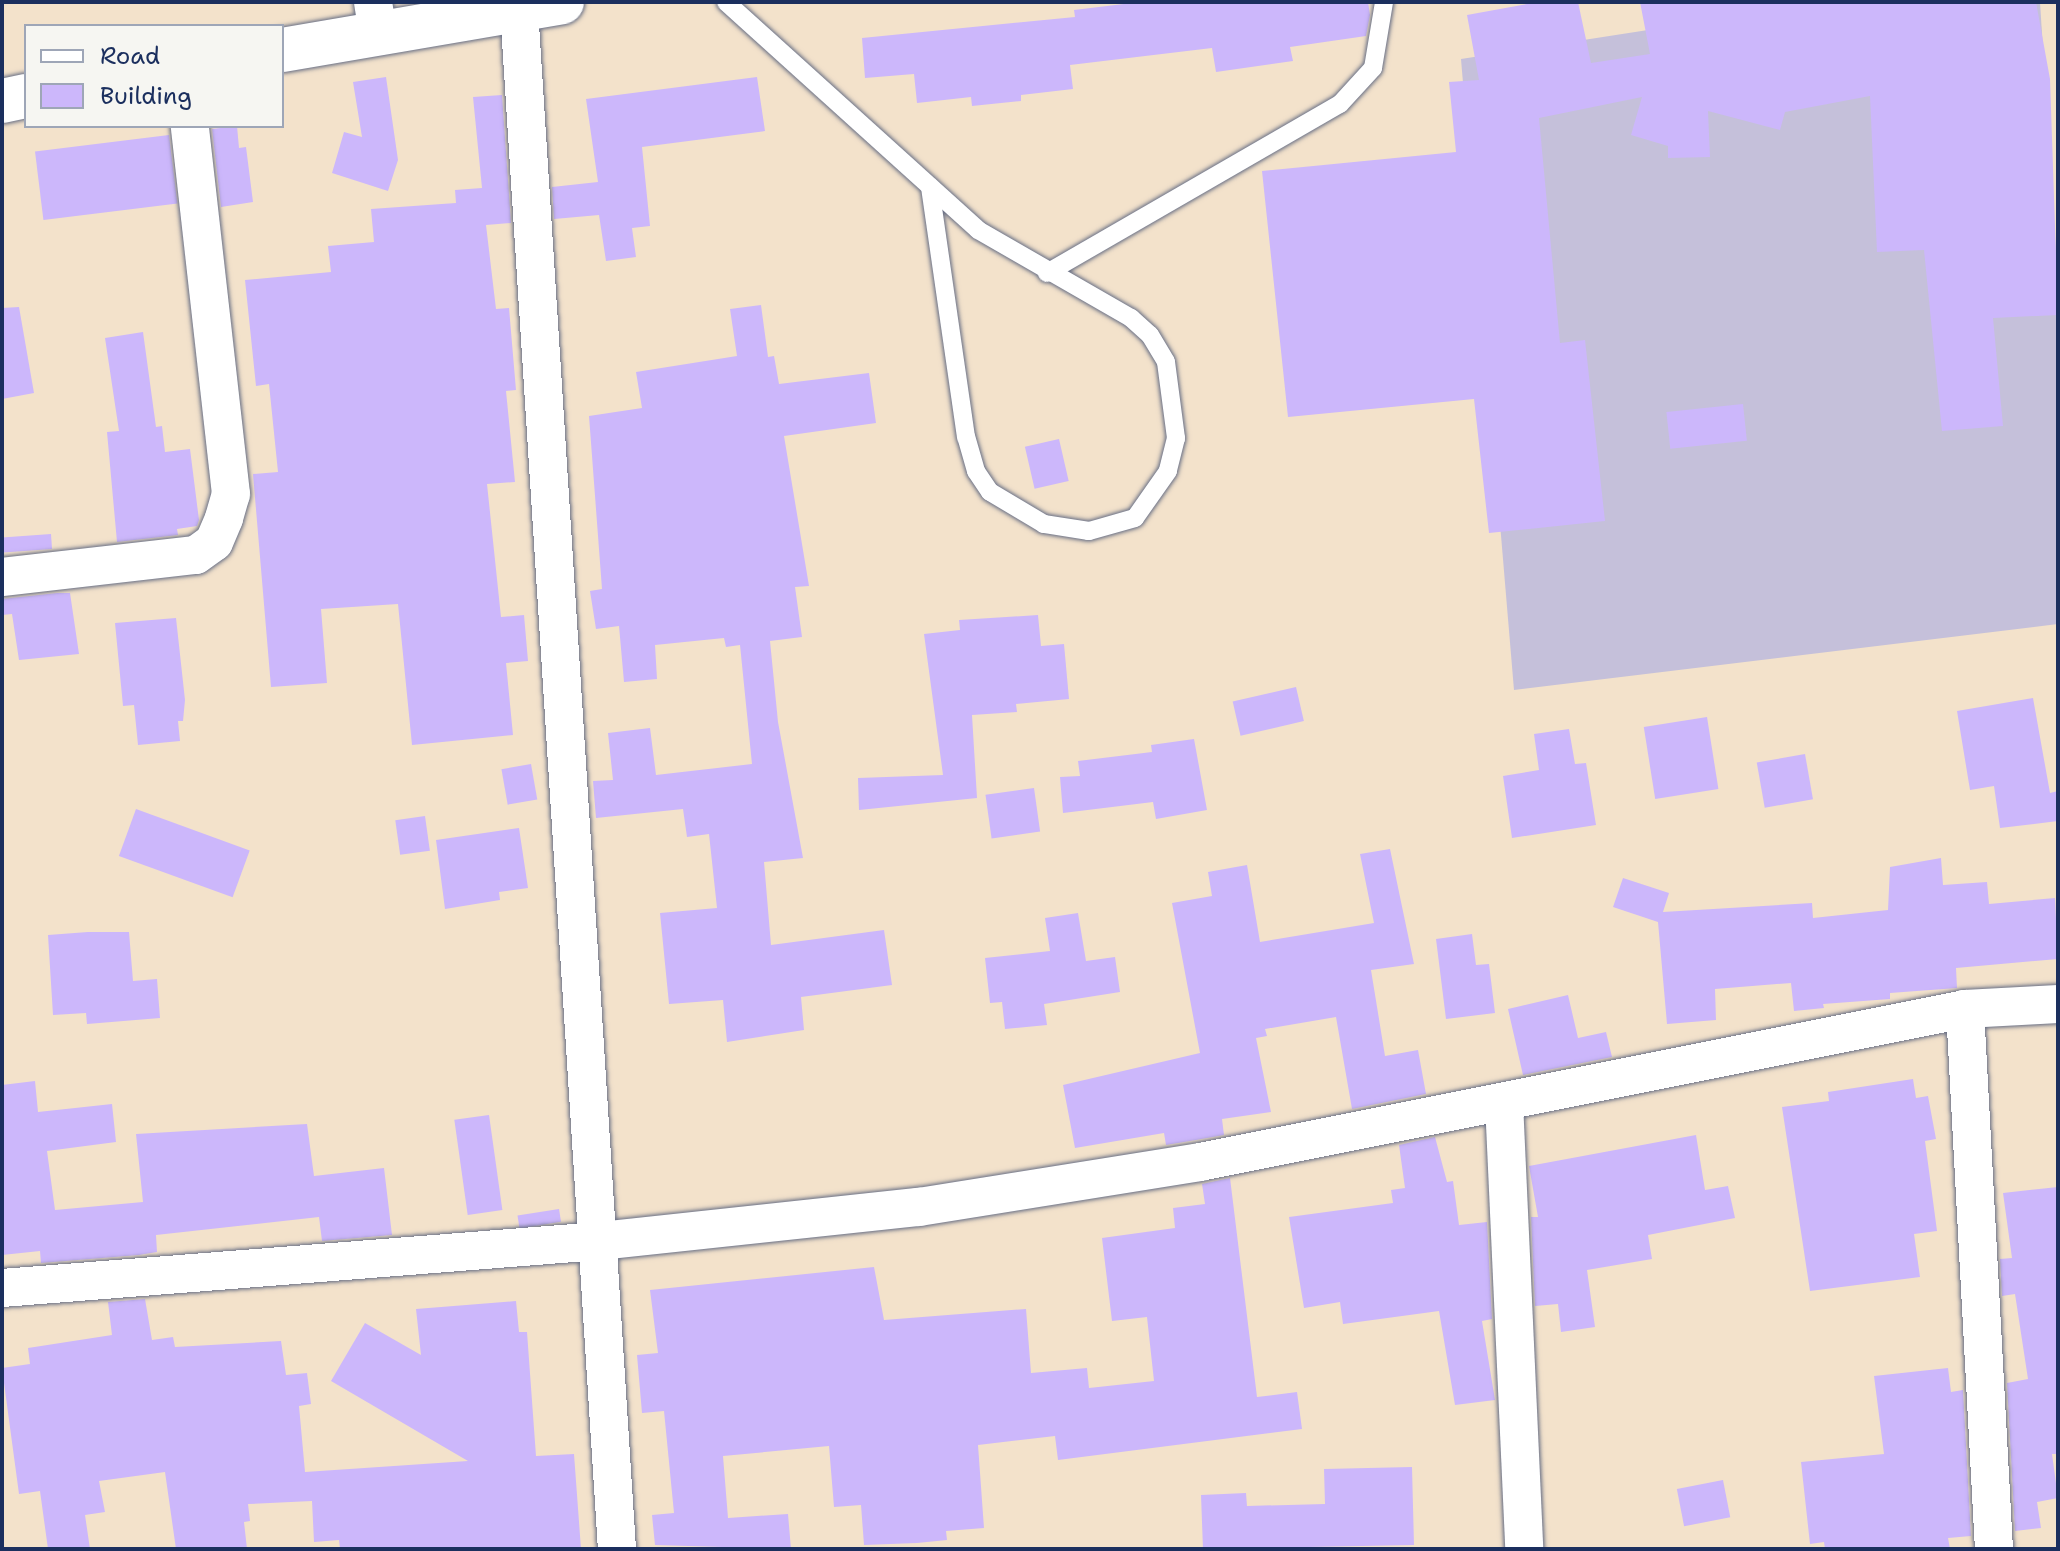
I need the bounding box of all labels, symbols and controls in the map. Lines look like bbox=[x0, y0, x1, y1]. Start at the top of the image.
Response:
legend bbox=[24, 24, 284, 128]
text: Road bbox=[100, 40, 160, 72]
text: Building bbox=[100, 80, 192, 112]

